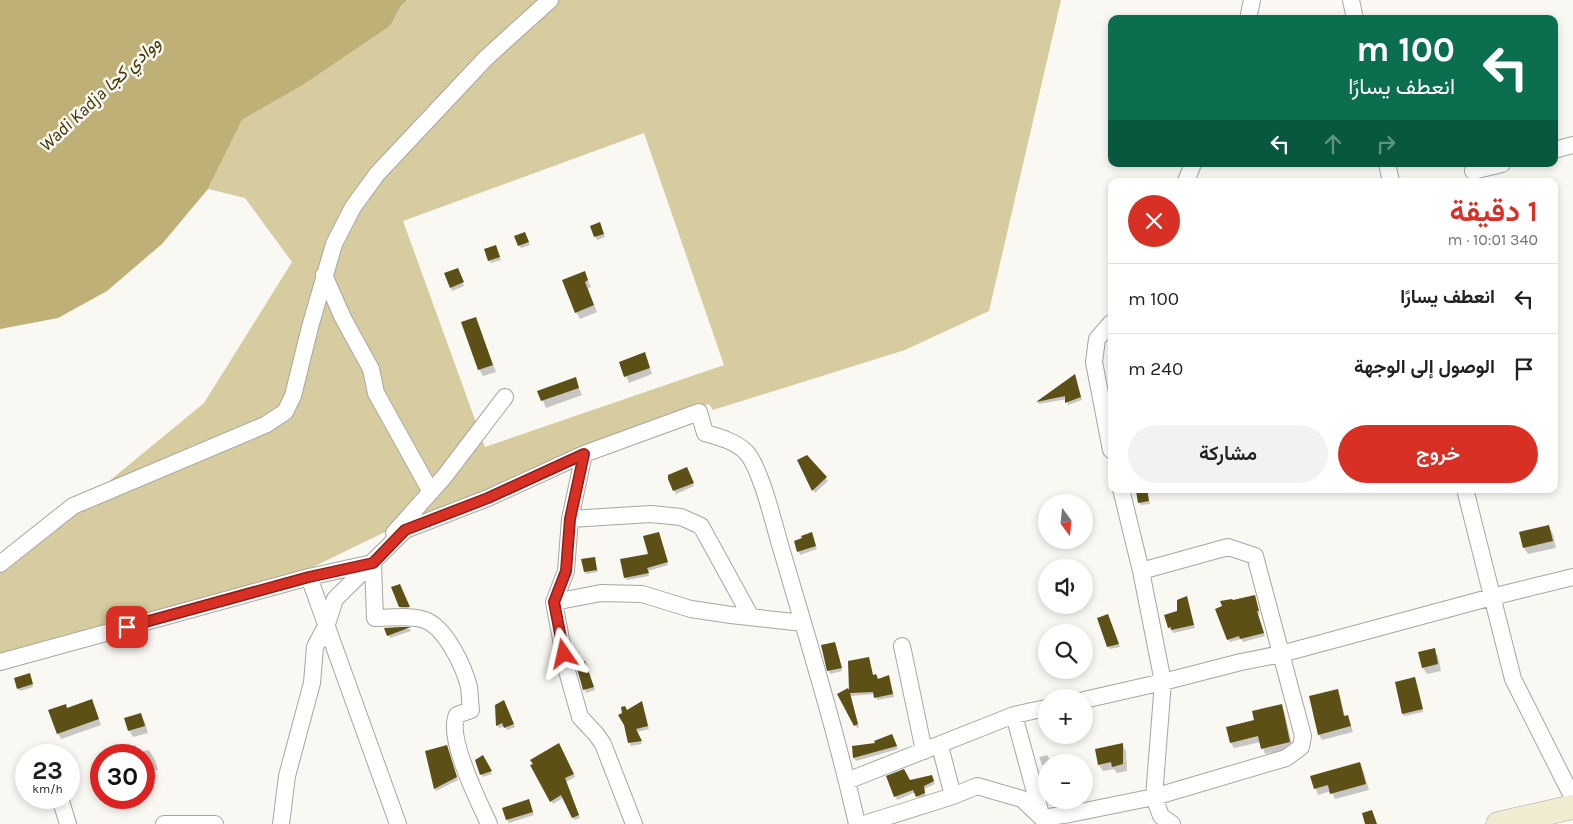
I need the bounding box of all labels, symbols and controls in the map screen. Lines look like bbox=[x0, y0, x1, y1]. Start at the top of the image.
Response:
text: 100 m bbox=[1356, 29, 1455, 70]
water label: Wadi Kadja ووادي كجا bbox=[35, 32, 168, 159]
icon: left bbox=[1473, 35, 1538, 100]
text: انعطف يسارًا bbox=[1348, 74, 1455, 100]
icon: left bbox=[1266, 130, 1294, 158]
icon: ahead bbox=[1319, 130, 1347, 158]
icon: right bbox=[1372, 130, 1400, 158]
text: 1 دقيقة bbox=[1450, 193, 1538, 229]
button: close bbox=[1128, 195, 1180, 247]
text: 340 m · 10:01 bbox=[1448, 230, 1538, 249]
icon: left bbox=[1510, 285, 1538, 313]
text: انعطف يسارًا bbox=[1400, 286, 1495, 308]
text: 100 m bbox=[1128, 288, 1179, 310]
icon: arrive bbox=[1510, 355, 1538, 383]
text: الوصول إلى الوجهة bbox=[1354, 356, 1495, 378]
text: 240 m bbox=[1128, 358, 1183, 380]
button: مشاركة bbox=[1128, 425, 1328, 483]
button: خروج bbox=[1338, 425, 1538, 483]
north arrow bbox=[1038, 494, 1092, 549]
map controls bbox=[1038, 494, 1093, 809]
button: sound bbox=[1038, 559, 1093, 614]
pin bbox=[106, 606, 148, 648]
icon: arrive bbox=[113, 613, 141, 641]
button: search bbox=[1038, 624, 1093, 679]
position arrow bbox=[537, 627, 589, 679]
button: + bbox=[1038, 689, 1093, 744]
speed limit sign: 30 bbox=[90, 744, 155, 809]
button: − bbox=[1038, 754, 1093, 809]
text: 23 bbox=[32, 756, 63, 785]
text: km/h bbox=[32, 782, 63, 796]

